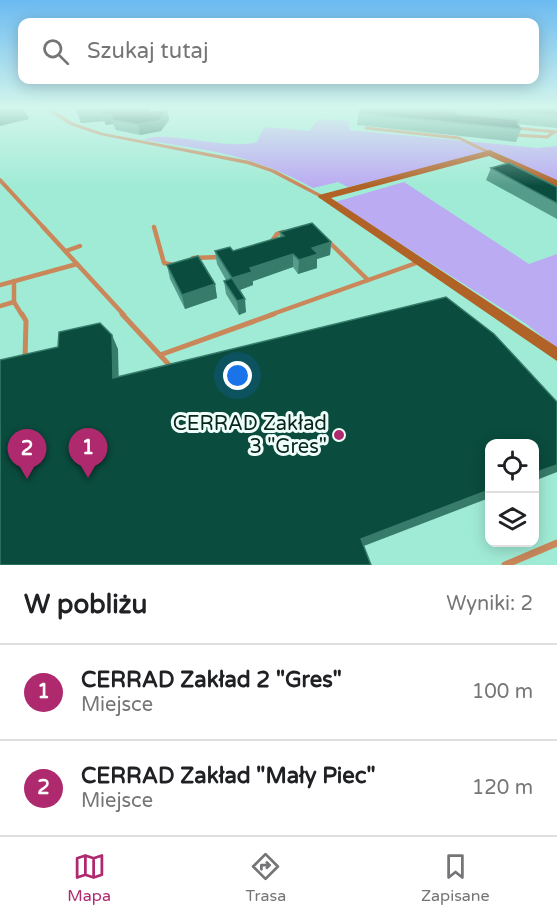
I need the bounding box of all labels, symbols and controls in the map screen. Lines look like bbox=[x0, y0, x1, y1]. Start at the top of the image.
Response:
search box bbox=[18, 18, 539, 84]
icon: search bbox=[39, 35, 72, 68]
text: Szukaj tutaj bbox=[87, 38, 209, 64]
your location bbox=[223, 361, 252, 390]
place label: CERRAD Zakład 3 "Gres" bbox=[173, 412, 327, 459]
pin: 1 bbox=[68, 428, 107, 478]
marker: CERRAD Zakład 3 "Gres" bbox=[332, 428, 346, 442]
pin: 2 bbox=[8, 430, 46, 479]
map controls bbox=[485, 439, 539, 547]
button: locate bbox=[485, 439, 539, 493]
button: layers bbox=[485, 493, 539, 547]
text: W pobliżu bbox=[24, 589, 147, 620]
text: Wyniki: 2 bbox=[446, 592, 533, 616]
text: CERRAD Zakład 2 "Gres" bbox=[81, 667, 342, 693]
text: 1 bbox=[37, 680, 50, 704]
text: 100 m bbox=[472, 680, 533, 704]
text: Miejsce bbox=[81, 693, 153, 717]
text: CERRAD Zakład "Mały Piec" bbox=[81, 763, 376, 789]
text: 2 bbox=[37, 776, 50, 800]
text: 120 m bbox=[472, 776, 533, 800]
text: Miejsce bbox=[81, 789, 153, 813]
tab: Mapa bbox=[67, 850, 111, 906]
tab: Trasa bbox=[246, 850, 286, 906]
tab: Zapisane bbox=[421, 850, 490, 906]

